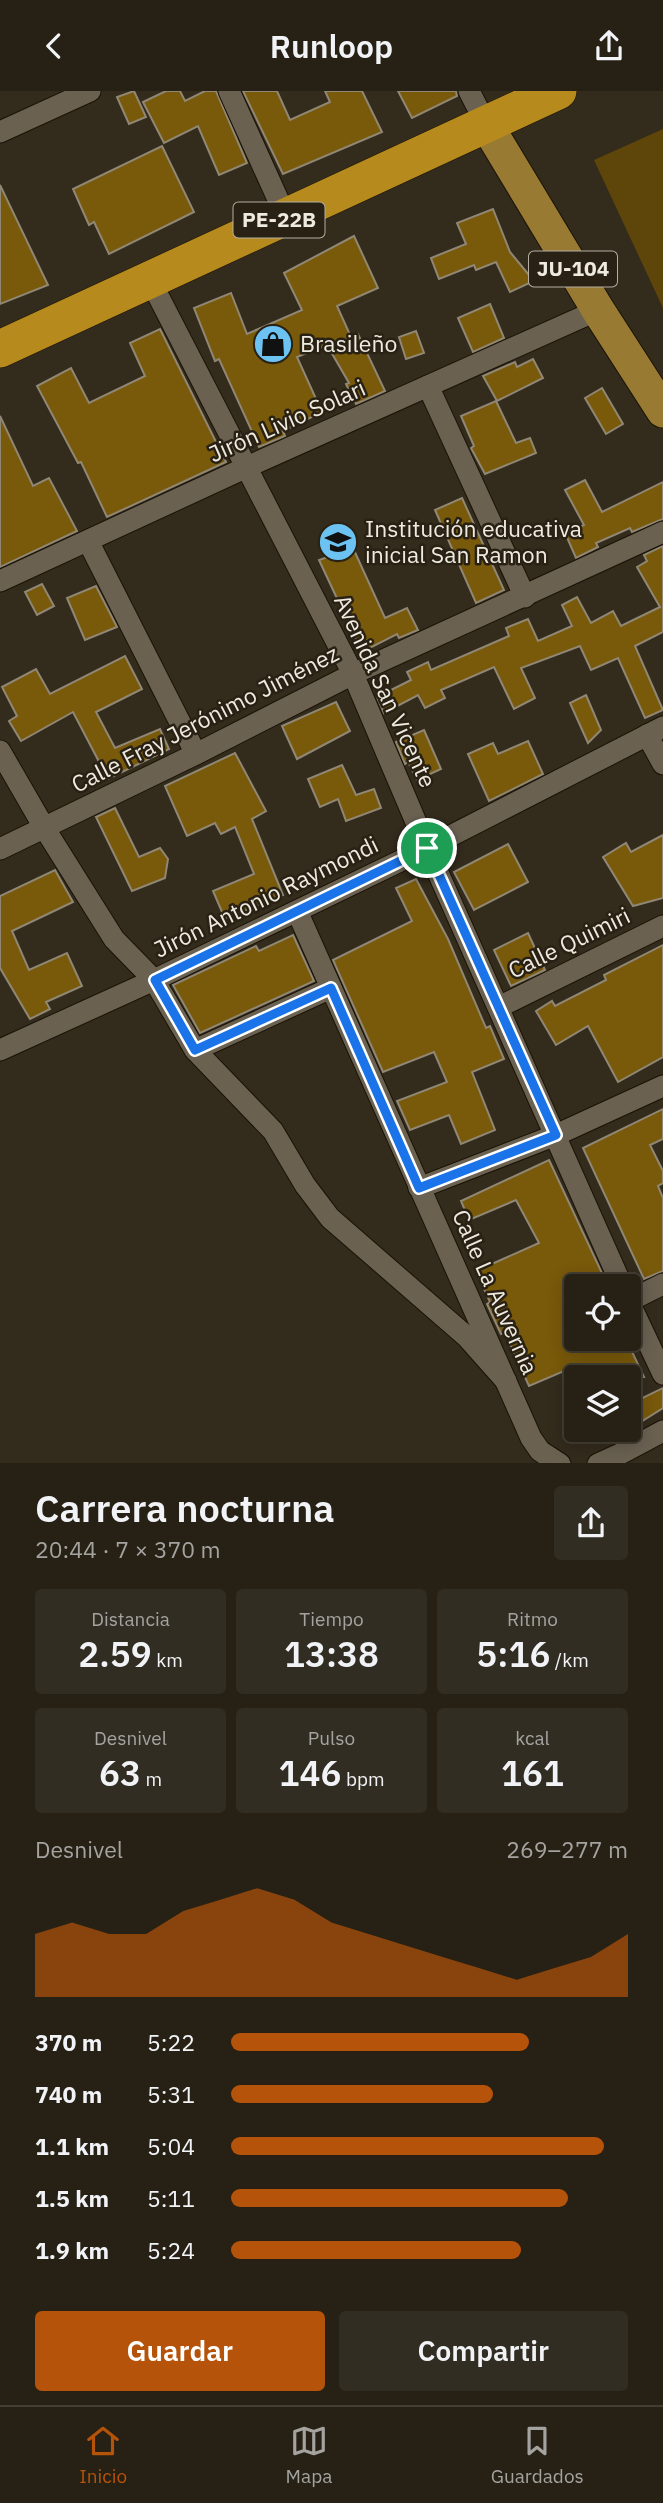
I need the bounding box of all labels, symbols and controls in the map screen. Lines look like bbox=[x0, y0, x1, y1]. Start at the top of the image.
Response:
text: Runloop bbox=[270, 25, 393, 67]
icon: back bbox=[35, 27, 73, 65]
icon: share bbox=[590, 27, 628, 65]
road number: PE-22B bbox=[233, 202, 324, 237]
road number: JU-104 bbox=[529, 251, 617, 287]
shop icon: Brasileño bbox=[252, 323, 294, 365]
place label: Brasileño bbox=[300, 328, 397, 358]
street label: Jirón Livio Solari bbox=[203, 372, 370, 468]
place label: Institución educativa inicial San Ramon bbox=[365, 513, 582, 569]
school or university icon: Institución educativa inicial San Ramon bbox=[317, 521, 359, 563]
street label: Avenida San Vicente bbox=[328, 589, 444, 792]
street label: Calle Fray Jerónimo Jiménez bbox=[66, 638, 343, 799]
pin bbox=[397, 818, 457, 878]
street label: Jirón Antonio Raymondi bbox=[148, 829, 383, 964]
icon: arrive bbox=[408, 829, 446, 867]
street label: Calle Quimiri bbox=[503, 900, 635, 985]
street label: Calle La Auvernia bbox=[446, 1204, 546, 1379]
map controls bbox=[564, 1274, 641, 1442]
button: locate bbox=[564, 1274, 641, 1351]
button: layers bbox=[564, 1365, 641, 1442]
text: Carrera nocturna bbox=[35, 1483, 335, 1532]
button: share bbox=[554, 1486, 628, 1560]
text: 20:44 · 7 × 370 m bbox=[35, 1534, 221, 1564]
text: Distancia bbox=[91, 1607, 170, 1631]
text: Tiempo bbox=[299, 1607, 364, 1631]
text: Ritmo bbox=[507, 1607, 558, 1631]
text: 2.59 bbox=[78, 1631, 152, 1677]
text: 13:38 bbox=[284, 1631, 379, 1677]
text: 5:16 bbox=[476, 1631, 550, 1677]
text: km bbox=[152, 1648, 183, 1672]
text: /km bbox=[550, 1648, 589, 1672]
text: Desnivel bbox=[94, 1726, 167, 1750]
text: Pulso bbox=[308, 1726, 355, 1750]
text: kcal bbox=[515, 1726, 550, 1750]
text: 63 bbox=[99, 1750, 141, 1796]
text: 146 bbox=[278, 1750, 341, 1796]
text: 161 bbox=[501, 1750, 564, 1796]
text: m bbox=[141, 1767, 162, 1791]
text: bpm bbox=[341, 1767, 385, 1791]
text: Desnivel bbox=[35, 1834, 123, 1864]
text: 269–277 m bbox=[506, 1834, 628, 1864]
text: 370 m bbox=[35, 2027, 102, 2057]
text: 5:22 bbox=[147, 2027, 195, 2057]
text: 740 m bbox=[35, 2079, 102, 2109]
text: 5:31 bbox=[147, 2079, 195, 2109]
text: 1.1 km bbox=[35, 2131, 109, 2161]
text: 5:04 bbox=[147, 2131, 195, 2161]
text: 1.5 km bbox=[35, 2183, 109, 2213]
text: 5:11 bbox=[147, 2183, 195, 2213]
text: 1.9 km bbox=[35, 2235, 109, 2265]
text: 5:24 bbox=[147, 2235, 195, 2265]
button: Guardar bbox=[35, 2311, 325, 2391]
button: Compartir bbox=[339, 2311, 628, 2391]
tab: Inicio bbox=[79, 2422, 127, 2488]
tab: Mapa bbox=[286, 2422, 332, 2488]
tab: Guardados bbox=[491, 2422, 584, 2488]

